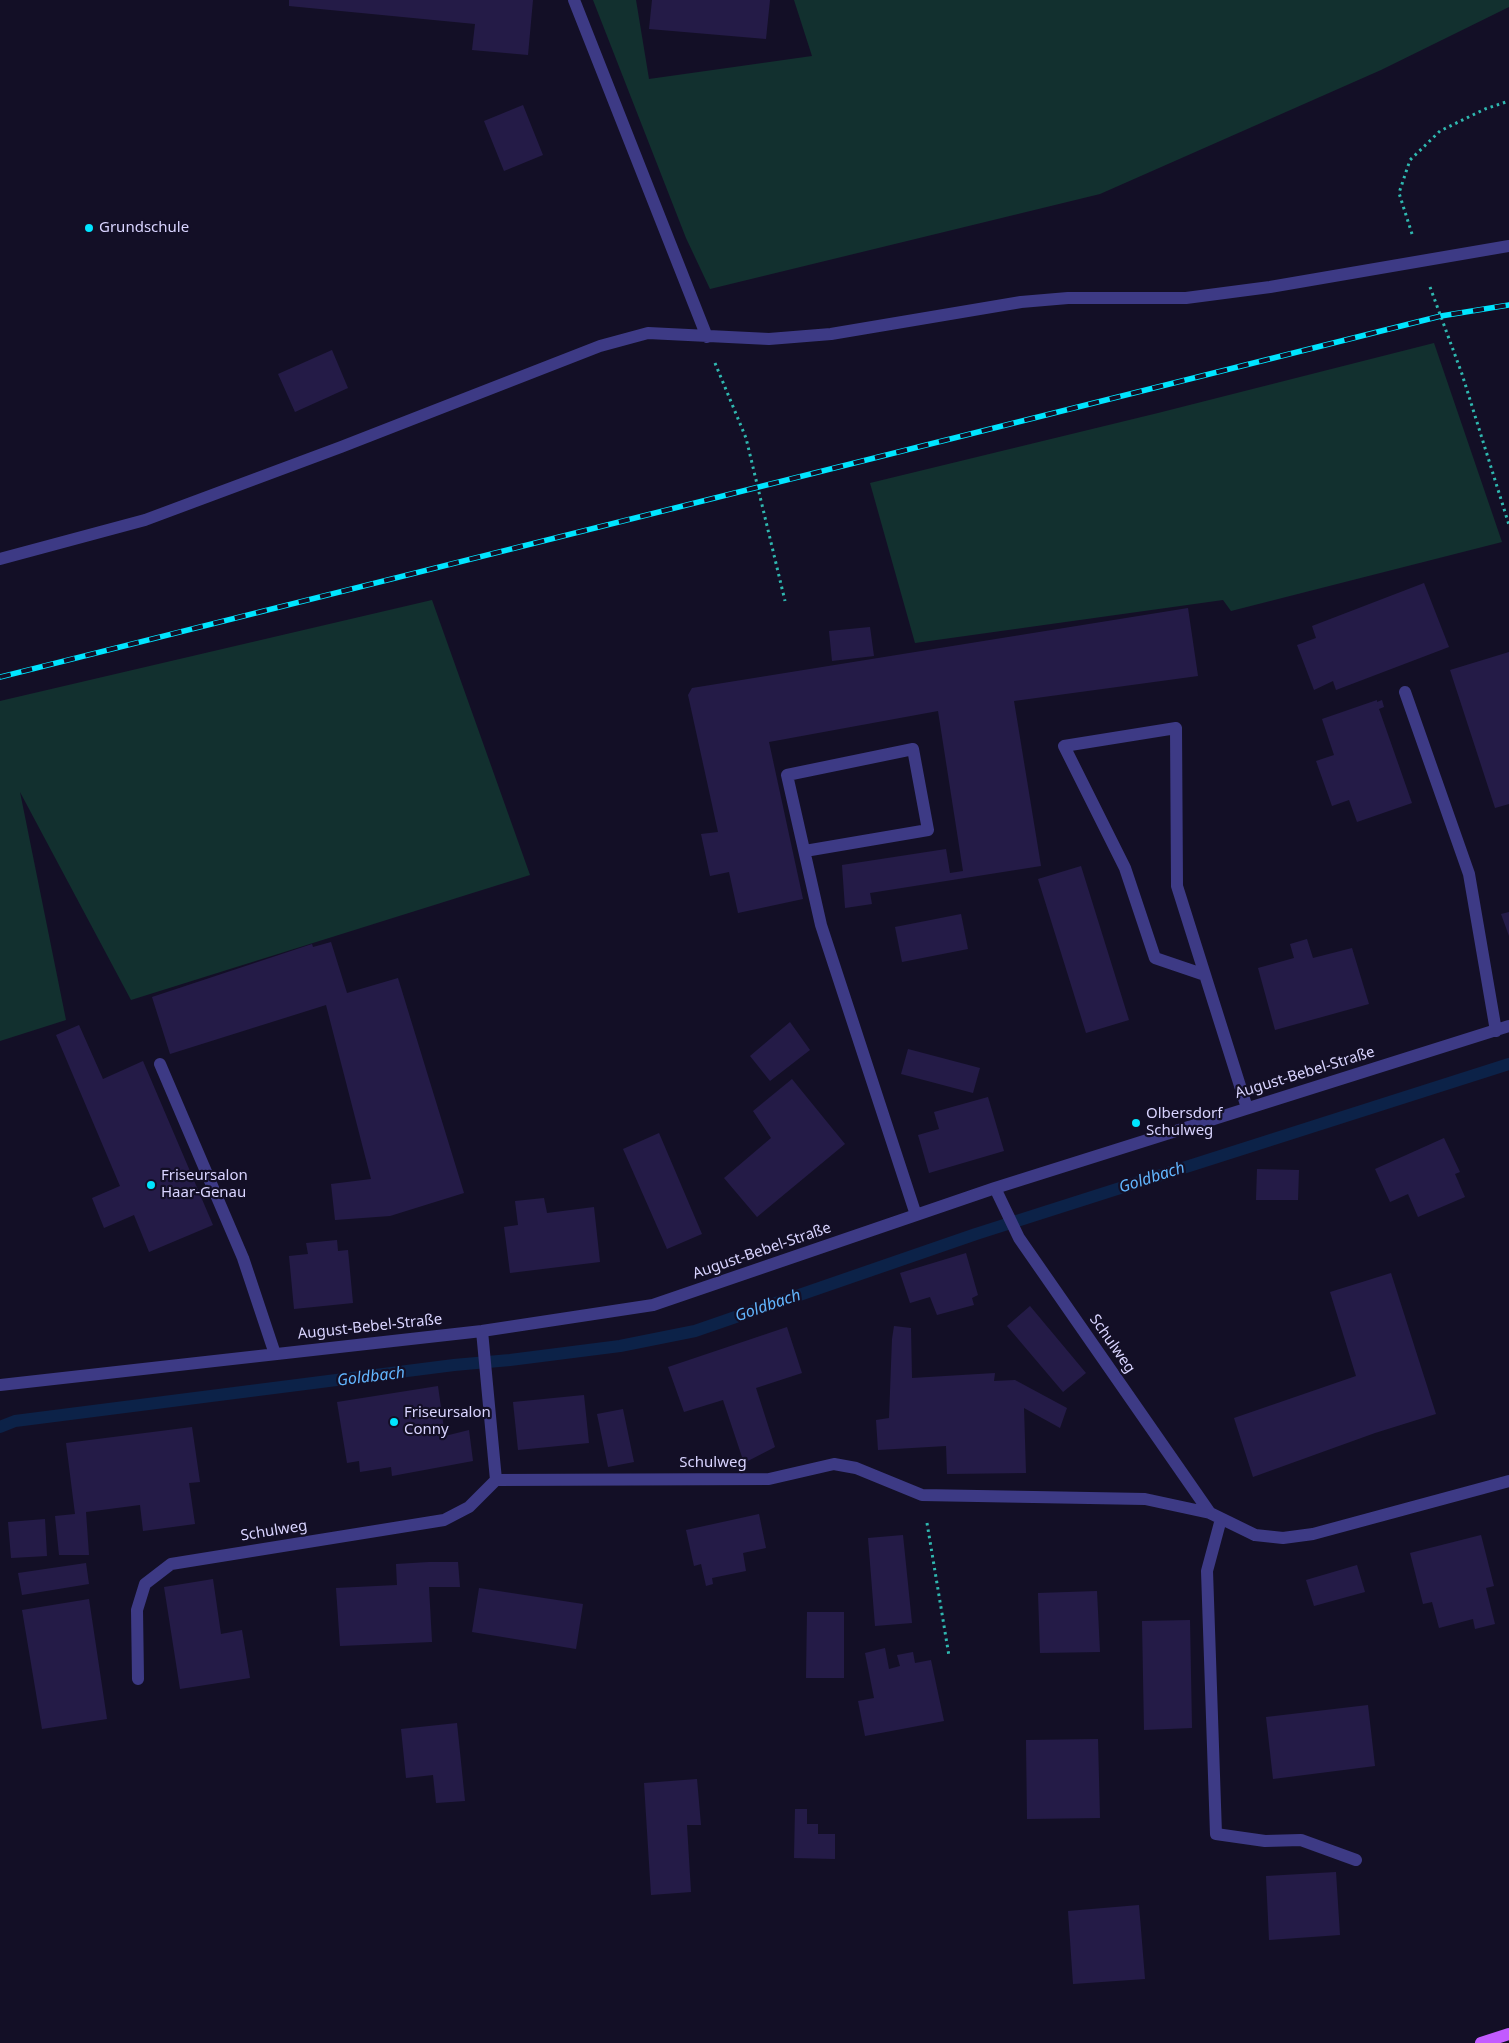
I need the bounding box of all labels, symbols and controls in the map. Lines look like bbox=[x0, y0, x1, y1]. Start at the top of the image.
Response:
place label: Grundschule bbox=[99, 219, 189, 237]
marker: Grundschule bbox=[83, 222, 95, 234]
street label: August-Bebel-Straße bbox=[1233, 1043, 1377, 1103]
place label: Olbersdorf Schulweg bbox=[1146, 1105, 1222, 1140]
marker: Olbersdorf Schulweg bbox=[1130, 1117, 1142, 1129]
water label: Goldbach bbox=[1117, 1158, 1187, 1198]
place label: Friseursalon Haar-Genau bbox=[161, 1167, 248, 1202]
marker: Friseursalon Haar-Genau bbox=[145, 1179, 157, 1191]
street label: August-Bebel-Straße bbox=[690, 1219, 834, 1283]
water label: Goldbach bbox=[733, 1286, 803, 1326]
street label: August-Bebel-Straße bbox=[297, 1310, 443, 1344]
street label: Schulweg bbox=[1085, 1311, 1139, 1377]
water label: Goldbach bbox=[336, 1363, 406, 1391]
place label: Friseursalon Conny bbox=[404, 1404, 491, 1439]
marker: Friseursalon Conny bbox=[388, 1416, 400, 1428]
street label: Schulweg bbox=[679, 1454, 747, 1472]
street label: Schulweg bbox=[239, 1517, 309, 1545]

